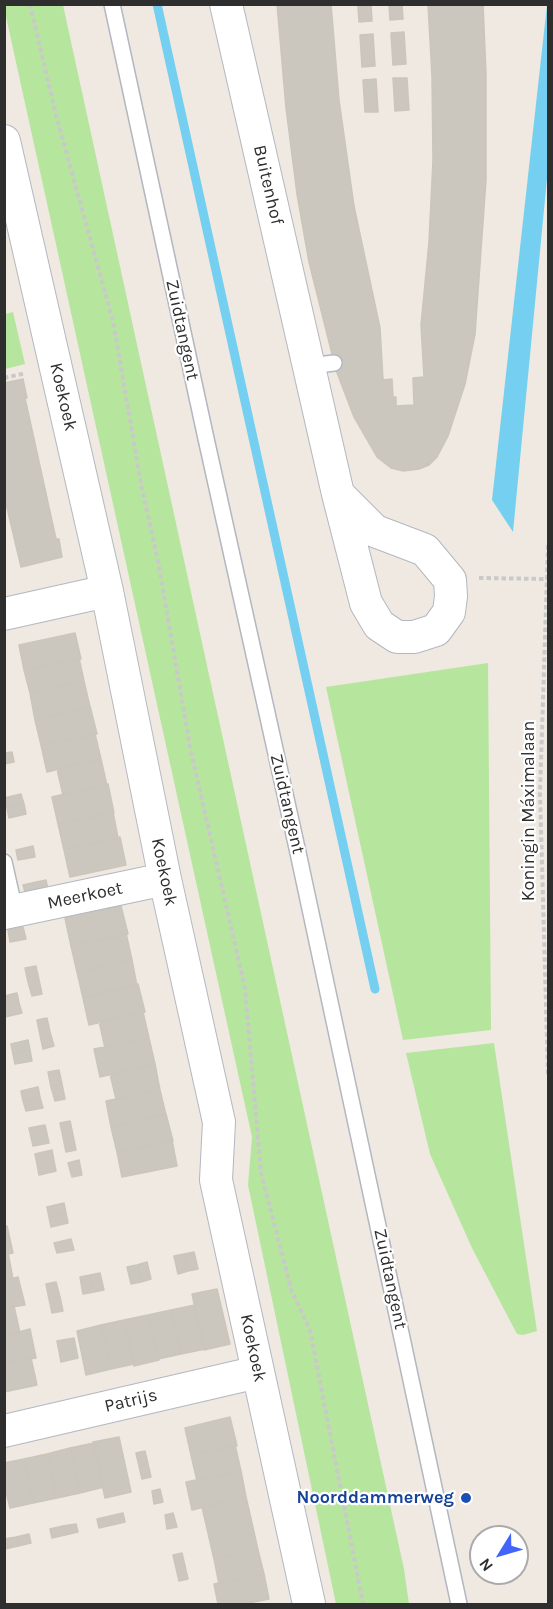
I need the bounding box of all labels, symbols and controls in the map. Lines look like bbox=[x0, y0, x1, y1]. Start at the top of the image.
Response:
street label: Buitenhof bbox=[248, 143, 288, 227]
street label: Zuidtangent bbox=[161, 278, 203, 382]
street label: Koekoek bbox=[45, 361, 81, 433]
street label: Koningin Máximalaan bbox=[518, 721, 540, 901]
street label: Zuidtangent bbox=[265, 752, 309, 856]
street label: Koekoek bbox=[146, 836, 182, 908]
street label: Meerkoet bbox=[45, 878, 125, 914]
street label: Zuidtangent bbox=[369, 1227, 411, 1331]
street label: Koekoek bbox=[235, 1312, 271, 1384]
street label: Patrijs bbox=[102, 1384, 160, 1418]
place label: Noorddammerweg bbox=[297, 1487, 454, 1509]
marker: Noorddammerweg bbox=[459, 1491, 473, 1505]
north arrow bbox=[469, 1525, 529, 1585]
text: N bbox=[475, 1555, 497, 1575]

